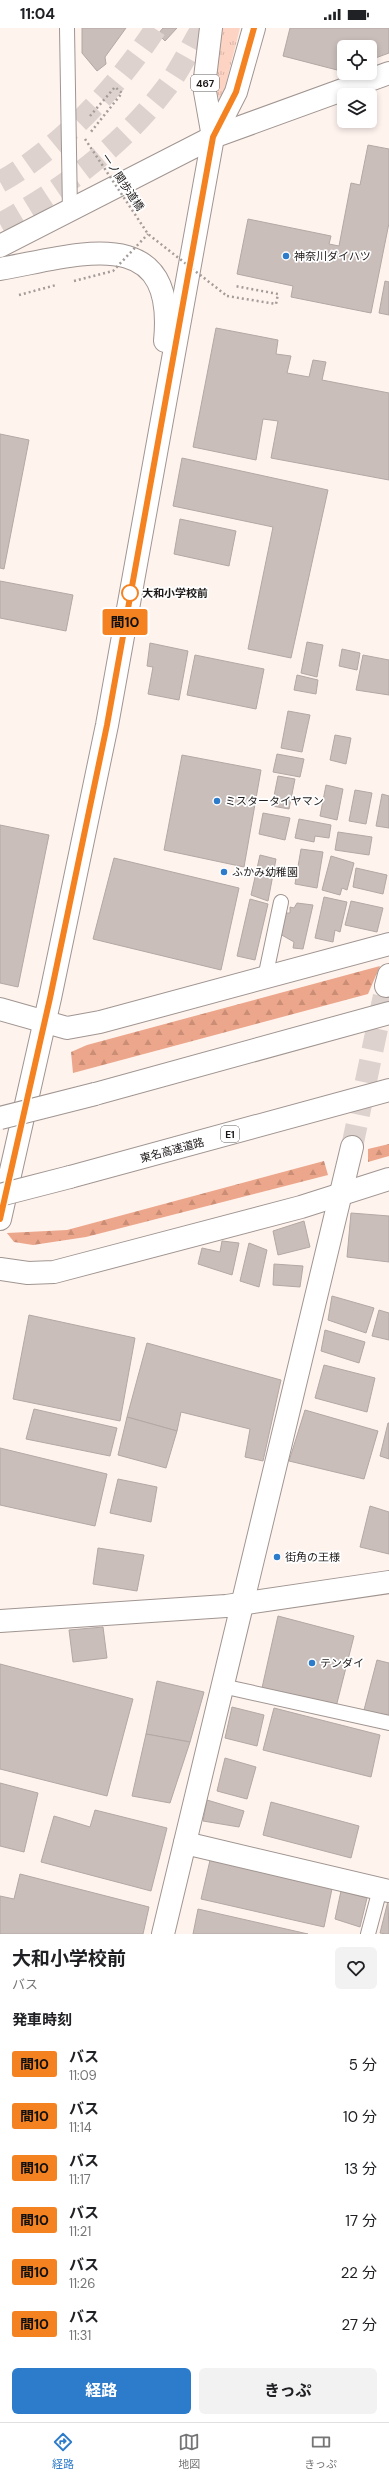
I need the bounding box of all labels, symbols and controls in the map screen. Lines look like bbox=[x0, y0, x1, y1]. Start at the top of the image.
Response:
text: 11:04 bbox=[20, 4, 55, 24]
map controls bbox=[337, 40, 377, 128]
button: locate bbox=[337, 40, 377, 80]
road number: 467 bbox=[191, 75, 219, 91]
button: layers bbox=[337, 88, 377, 128]
street label: 一ノ関歩道橋 bbox=[99, 151, 147, 213]
place label: 神奈川ダイハツ bbox=[294, 249, 371, 263]
marker: 神奈川ダイハツ bbox=[281, 251, 291, 261]
marker: 大和小学校前 bbox=[121, 584, 139, 602]
place label: 大和小学校前 bbox=[142, 586, 208, 600]
line badge: 間10 bbox=[102, 609, 148, 635]
text: 間10 bbox=[111, 613, 139, 631]
place label: ミスタータイヤマン bbox=[225, 794, 324, 808]
marker: ミスタータイヤマン bbox=[212, 796, 222, 806]
place label: ふかみ幼稚園 bbox=[232, 865, 298, 879]
marker: ふかみ幼稚園 bbox=[219, 867, 229, 877]
road number: E1 bbox=[221, 1126, 239, 1142]
street label: 東名高速道路 bbox=[138, 1135, 206, 1165]
place label: 街角の王様 bbox=[285, 1550, 340, 1564]
marker: 街角の王様 bbox=[272, 1552, 282, 1562]
place label: テンダイ bbox=[320, 1656, 364, 1670]
marker: テンダイ bbox=[307, 1658, 317, 1668]
text: 大和小学校前 bbox=[12, 1946, 126, 1971]
button: heart bbox=[335, 1947, 377, 1989]
text: バス bbox=[12, 1976, 38, 1993]
text: 発車時刻 bbox=[12, 2010, 72, 2030]
text: バス bbox=[69, 2047, 99, 2067]
text: 間10 bbox=[20, 2055, 49, 2073]
text: 5 分 bbox=[349, 2055, 377, 2075]
text: 11:09 bbox=[69, 2067, 97, 2084]
text: バス bbox=[69, 2099, 99, 2119]
text: 間10 bbox=[20, 2107, 49, 2125]
text: 10 分 bbox=[343, 2107, 377, 2127]
text: 11:14 bbox=[69, 2119, 92, 2136]
text: バス bbox=[69, 2151, 99, 2171]
text: 間10 bbox=[20, 2159, 49, 2177]
text: 13 分 bbox=[344, 2159, 377, 2179]
text: 11:17 bbox=[69, 2171, 91, 2188]
text: バス bbox=[69, 2203, 99, 2223]
text: 間10 bbox=[20, 2211, 49, 2229]
text: 17 分 bbox=[345, 2211, 377, 2231]
text: 11:21 bbox=[69, 2223, 91, 2240]
text: バス bbox=[69, 2255, 99, 2275]
text: 間10 bbox=[20, 2263, 49, 2281]
text: 22 分 bbox=[341, 2263, 377, 2283]
text: 11:26 bbox=[69, 2275, 95, 2292]
text: バス bbox=[69, 2307, 99, 2327]
text: 間10 bbox=[20, 2315, 49, 2333]
text: 27 分 bbox=[342, 2315, 377, 2335]
text: 11:31 bbox=[69, 2327, 91, 2344]
button: 経路 bbox=[12, 2368, 191, 2414]
button: きっぷ bbox=[199, 2368, 377, 2414]
tab: 経路 bbox=[52, 2431, 74, 2471]
tab: 地図 bbox=[178, 2431, 200, 2471]
tab: きっぷ bbox=[304, 2431, 337, 2471]

